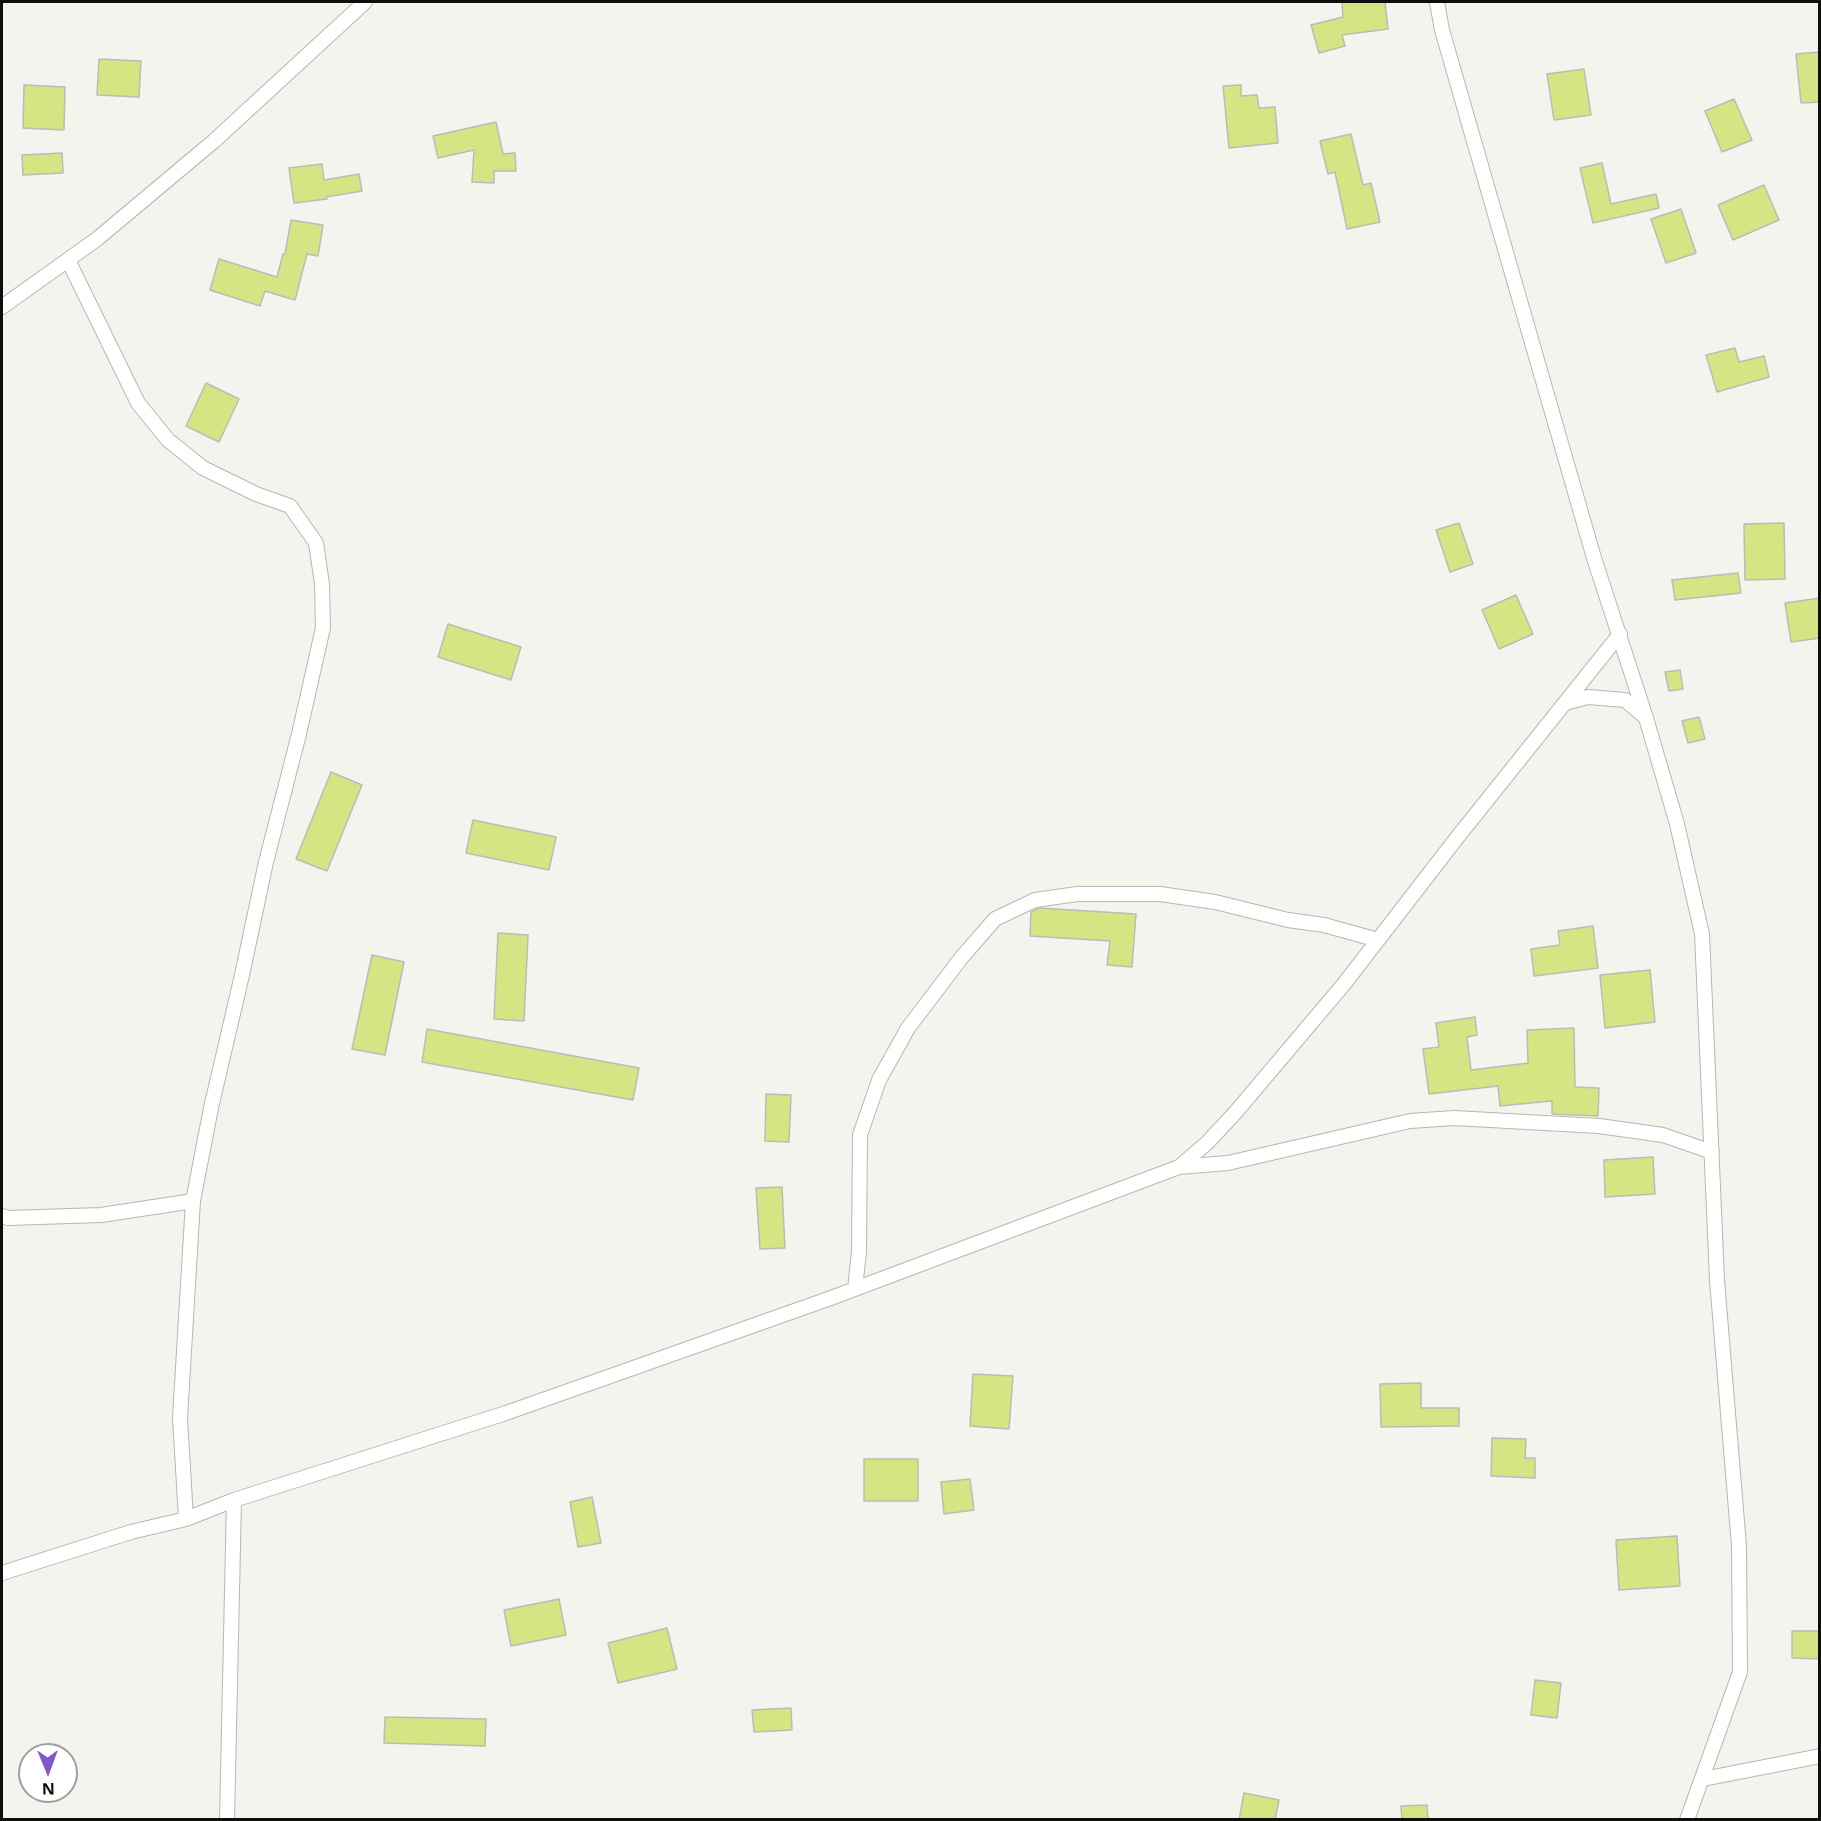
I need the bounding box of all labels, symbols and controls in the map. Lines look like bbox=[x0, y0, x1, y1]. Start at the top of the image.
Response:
north arrow bbox=[18, 1743, 78, 1803]
text: N bbox=[42, 1778, 55, 1800]

